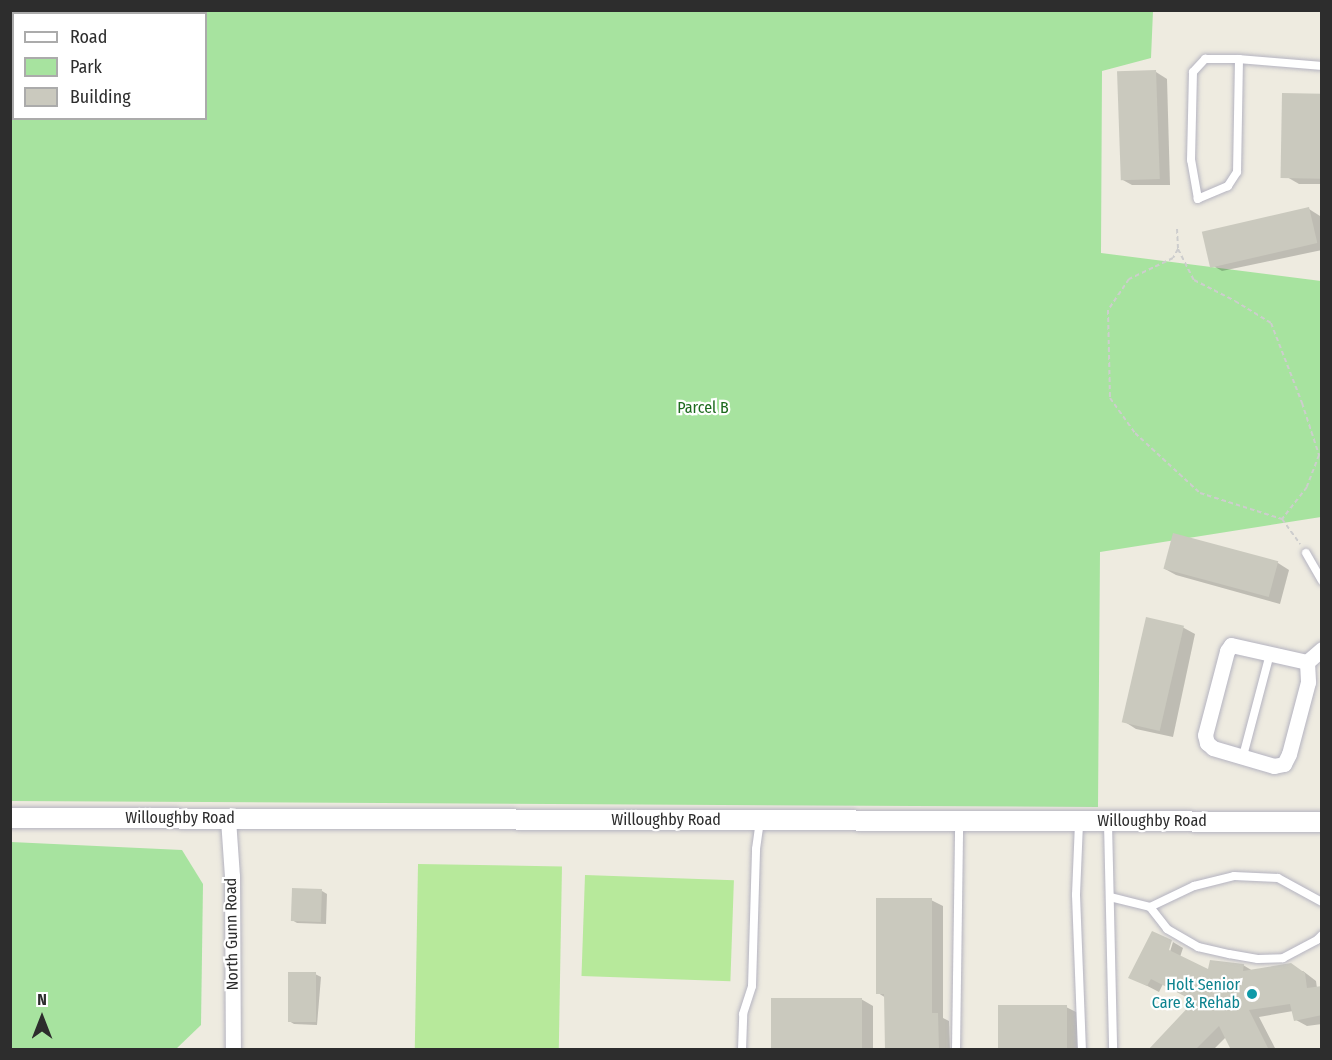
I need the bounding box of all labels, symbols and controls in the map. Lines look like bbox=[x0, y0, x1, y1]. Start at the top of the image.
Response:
legend bbox=[12, 12, 207, 120]
text: Road bbox=[70, 26, 107, 48]
text: Park bbox=[70, 56, 102, 78]
text: Building bbox=[70, 86, 131, 108]
park label: Parcel B bbox=[677, 398, 729, 418]
street label: Willoughby Road bbox=[125, 808, 235, 828]
street label: Willoughby Road bbox=[611, 810, 721, 830]
street label: Willoughby Road bbox=[1097, 811, 1207, 831]
street label: North Gunn Road bbox=[221, 878, 243, 990]
place label: Holt Senior Care & Rehab bbox=[1152, 975, 1240, 1013]
marker: Holt Senior Care & Rehab bbox=[1245, 987, 1259, 1001]
north arrow bbox=[12, 988, 72, 1048]
text: N bbox=[37, 990, 47, 1009]

